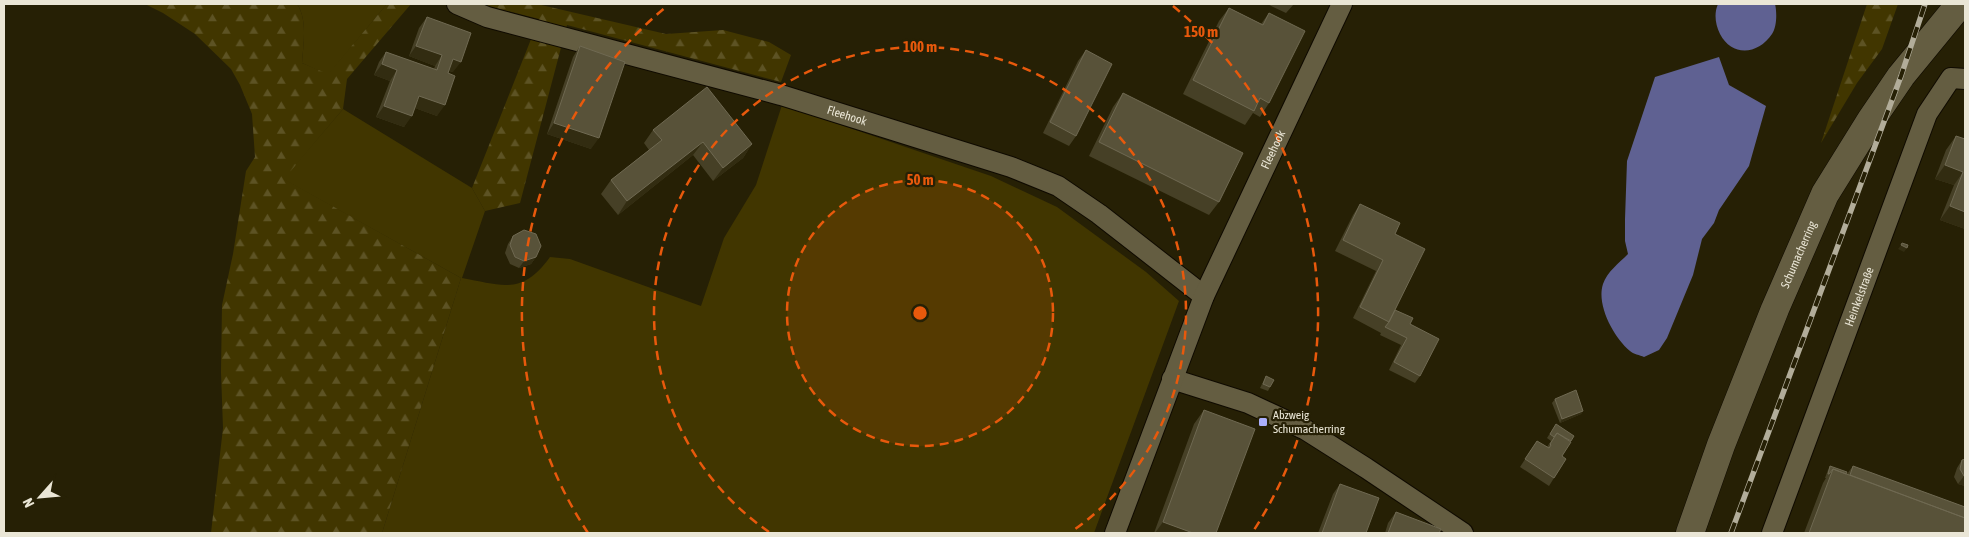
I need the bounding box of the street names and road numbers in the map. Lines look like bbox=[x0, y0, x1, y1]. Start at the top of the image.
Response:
street label: Fleehook bbox=[825, 103, 869, 129]
street label: Fleehook bbox=[1258, 127, 1289, 171]
street label: Schumacherring bbox=[1778, 218, 1820, 290]
street label: Heinkelstraße bbox=[1842, 265, 1877, 328]

